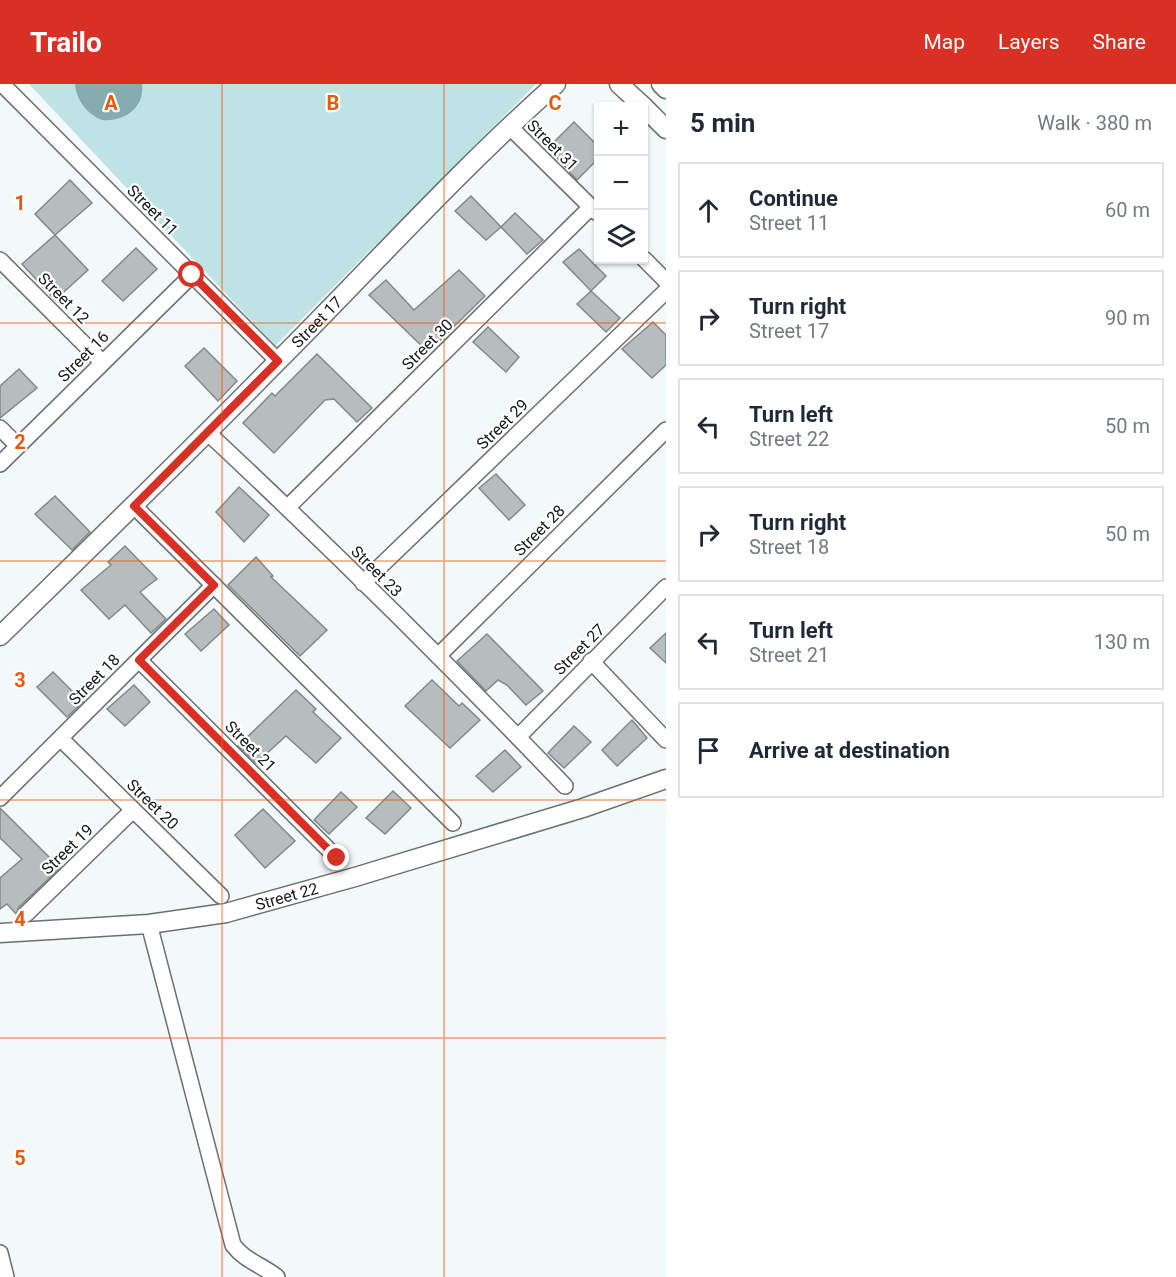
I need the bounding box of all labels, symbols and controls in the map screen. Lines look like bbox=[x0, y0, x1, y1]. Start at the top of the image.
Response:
text: Trailo bbox=[30, 26, 102, 59]
text: Map bbox=[923, 30, 965, 54]
text: Layers bbox=[998, 30, 1059, 54]
text: Share bbox=[1092, 30, 1146, 54]
text: A bbox=[104, 91, 118, 115]
text: B bbox=[327, 91, 339, 115]
text: C bbox=[548, 91, 562, 115]
map controls bbox=[594, 102, 648, 264]
button: + bbox=[594, 102, 648, 156]
text: 5 min bbox=[690, 108, 755, 138]
text: Walk · 380 m bbox=[1037, 111, 1152, 135]
street label: Street 31 bbox=[523, 116, 582, 175]
button: − bbox=[594, 156, 648, 210]
street label: Street 11 bbox=[123, 181, 182, 240]
text: Continue bbox=[749, 186, 838, 211]
text: 1 bbox=[14, 191, 26, 215]
icon: ahead bbox=[692, 194, 725, 227]
text: 60 m bbox=[1105, 198, 1150, 222]
button: layers bbox=[594, 210, 648, 264]
text: Street 11 bbox=[749, 211, 829, 235]
route start bbox=[178, 261, 204, 287]
street label: Street 12 bbox=[34, 269, 93, 328]
street label: Street 17 bbox=[288, 293, 346, 352]
text: Turn right bbox=[749, 294, 846, 319]
icon: right bbox=[692, 302, 725, 335]
text: 90 m bbox=[1105, 306, 1150, 330]
street label: Street 30 bbox=[398, 315, 457, 374]
text: Street 17 bbox=[749, 319, 829, 343]
street label: Street 16 bbox=[54, 327, 113, 386]
street label: Street 29 bbox=[473, 395, 532, 453]
text: Turn left bbox=[749, 402, 833, 427]
icon: left bbox=[692, 410, 725, 443]
text: 50 m bbox=[1105, 414, 1150, 438]
text: Street 22 bbox=[749, 427, 829, 451]
text: 2 bbox=[14, 430, 26, 454]
street label: Street 28 bbox=[510, 501, 569, 560]
text: Turn right bbox=[749, 510, 846, 535]
icon: right bbox=[692, 518, 725, 551]
text: 50 m bbox=[1105, 522, 1150, 546]
text: Street 18 bbox=[749, 535, 829, 559]
street label: Street 23 bbox=[347, 542, 406, 601]
text: Turn left bbox=[749, 618, 833, 643]
street label: Street 27 bbox=[550, 620, 609, 679]
icon: left bbox=[692, 626, 725, 659]
text: 130 m bbox=[1094, 630, 1150, 654]
text: Street 21 bbox=[749, 643, 829, 667]
street label: Street 18 bbox=[65, 650, 124, 709]
text: 3 bbox=[14, 668, 26, 692]
street label: Street 21 bbox=[221, 717, 280, 776]
icon: arrive bbox=[692, 734, 725, 767]
text: Arrive at destination bbox=[749, 738, 950, 763]
street label: Street 20 bbox=[123, 775, 182, 833]
street label: Street 19 bbox=[38, 820, 97, 878]
route end bbox=[323, 844, 349, 870]
street label: Street 22 bbox=[253, 879, 320, 914]
text: 4 bbox=[14, 907, 26, 931]
text: 5 bbox=[14, 1146, 26, 1170]

